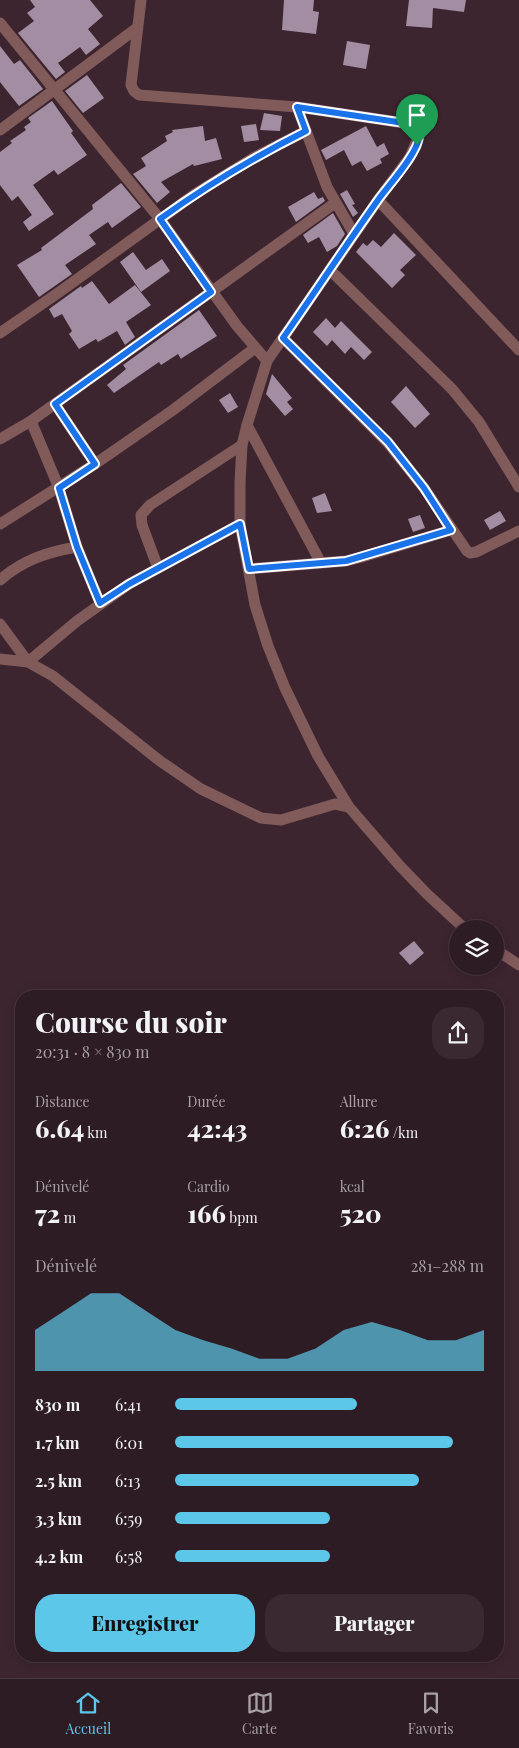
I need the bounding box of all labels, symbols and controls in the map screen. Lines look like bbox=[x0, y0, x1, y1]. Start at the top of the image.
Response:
pin bbox=[396, 94, 438, 145]
icon: arrive bbox=[403, 101, 431, 129]
map controls bbox=[449, 920, 504, 975]
button: layers bbox=[449, 920, 504, 975]
text: Course du soir bbox=[35, 1003, 227, 1040]
button: share bbox=[432, 1007, 484, 1059]
text: 20:31 · 8 × 830 m bbox=[35, 1041, 149, 1062]
text: Distance bbox=[35, 1092, 90, 1111]
text: Durée bbox=[187, 1092, 226, 1111]
text: Allure bbox=[340, 1092, 378, 1111]
text: 6.64 bbox=[35, 1111, 84, 1144]
text: 42:43 bbox=[187, 1111, 247, 1144]
text: 6:26 bbox=[340, 1111, 389, 1144]
text: km bbox=[84, 1123, 107, 1142]
text: /km bbox=[389, 1123, 418, 1142]
text: Dénivelé bbox=[35, 1177, 89, 1196]
text: Cardio bbox=[187, 1177, 230, 1196]
text: kcal bbox=[340, 1177, 365, 1196]
text: 72 bbox=[35, 1196, 60, 1229]
text: 166 bbox=[187, 1196, 226, 1229]
text: 520 bbox=[340, 1196, 381, 1229]
text: m bbox=[60, 1208, 76, 1227]
text: bpm bbox=[226, 1208, 258, 1227]
text: Dénivelé bbox=[35, 1255, 97, 1276]
text: 281–288 m bbox=[411, 1255, 484, 1276]
text: 830 m bbox=[35, 1394, 80, 1415]
text: 6:41 bbox=[115, 1394, 141, 1415]
text: 1.7 km bbox=[35, 1432, 79, 1453]
text: 6:01 bbox=[115, 1432, 143, 1453]
text: 2.5 km bbox=[35, 1470, 82, 1491]
text: 6:13 bbox=[115, 1470, 140, 1491]
text: 3.3 km bbox=[35, 1508, 82, 1529]
text: 6:59 bbox=[115, 1508, 142, 1529]
text: 4.2 km bbox=[35, 1546, 83, 1567]
text: 6:58 bbox=[115, 1546, 143, 1567]
button: Enregistrer bbox=[35, 1594, 255, 1652]
button: Partager bbox=[265, 1594, 484, 1652]
tab: Accueil bbox=[65, 1689, 111, 1738]
tab: Carte bbox=[242, 1689, 277, 1738]
tab: Favoris bbox=[408, 1689, 454, 1738]

